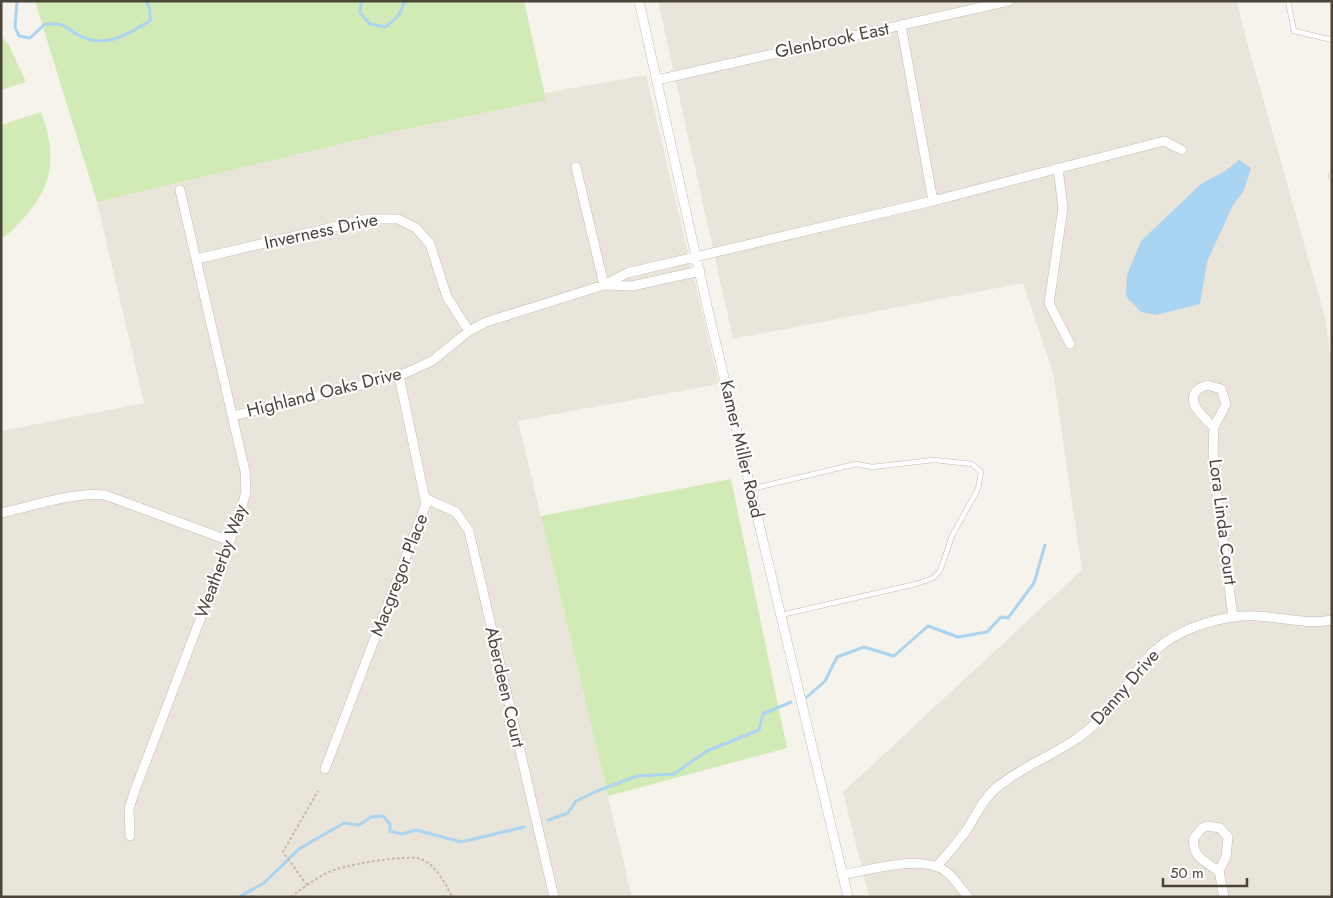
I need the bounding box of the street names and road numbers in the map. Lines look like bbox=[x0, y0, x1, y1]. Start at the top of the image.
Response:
street label: Glenbrook East bbox=[773, 15, 892, 65]
street label: Inverness Drive bbox=[262, 206, 380, 256]
street label: Highland Oaks Drive bbox=[244, 360, 404, 424]
street label: Kamer Miller Road bbox=[713, 377, 771, 521]
street label: Lora Linda Court bbox=[1202, 457, 1244, 587]
street label: Weatherby Way bbox=[188, 500, 254, 622]
street label: Macgregor Place bbox=[364, 510, 434, 640]
street label: Aberdeen Court bbox=[478, 624, 532, 751]
street label: Danny Drive bbox=[1085, 643, 1165, 731]

